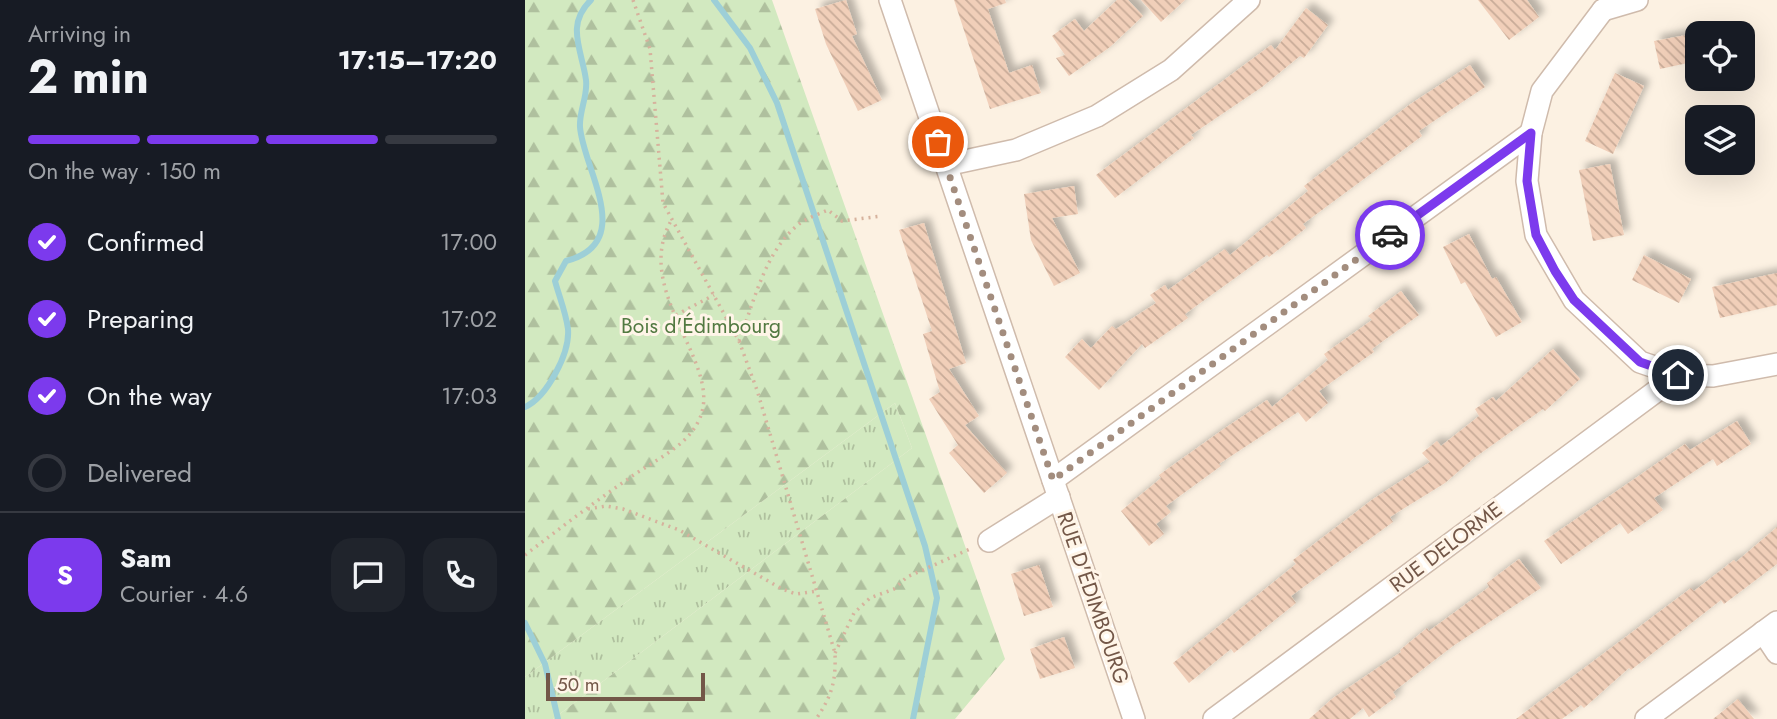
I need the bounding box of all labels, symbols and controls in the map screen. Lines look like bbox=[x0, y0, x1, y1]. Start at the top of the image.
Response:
text: Arriving in bbox=[28, 17, 131, 51]
map controls bbox=[1685, 21, 1755, 175]
button: locate bbox=[1685, 21, 1755, 91]
text: 17:15–17:20 bbox=[338, 41, 497, 79]
text: 2 min bbox=[28, 44, 149, 110]
button: layers bbox=[1685, 105, 1755, 175]
pin bbox=[908, 112, 968, 172]
icon: bag bbox=[919, 123, 957, 161]
text: On the way · 150 m bbox=[28, 154, 221, 188]
courier bbox=[1355, 200, 1425, 270]
icon: car bbox=[1371, 216, 1409, 254]
icon: check bbox=[28, 223, 66, 261]
text: Confirmed bbox=[87, 223, 204, 261]
text: 17:00 bbox=[440, 225, 497, 259]
icon: check bbox=[28, 300, 66, 338]
text: Preparing bbox=[87, 300, 194, 338]
text: 17:02 bbox=[441, 302, 497, 336]
park label: Bois d'Édimbourg bbox=[621, 311, 781, 341]
pin bbox=[1648, 345, 1708, 405]
icon: home bbox=[1659, 356, 1697, 394]
icon: check bbox=[28, 377, 66, 415]
text: On the way bbox=[87, 377, 212, 415]
text: 17:03 bbox=[441, 379, 497, 413]
text: Delivered bbox=[87, 454, 192, 492]
street label: RUE DELORME bbox=[1383, 495, 1509, 599]
street label: RUE D'ÉDIMBOURG bbox=[1049, 508, 1137, 688]
button: chat bbox=[331, 538, 405, 612]
button: phone bbox=[423, 538, 497, 612]
text: Sam bbox=[120, 539, 172, 577]
text: S bbox=[57, 556, 73, 594]
text: Courier · 4.6 bbox=[120, 577, 248, 611]
scale bar bbox=[546, 670, 705, 702]
text: 50 m bbox=[557, 671, 600, 698]

